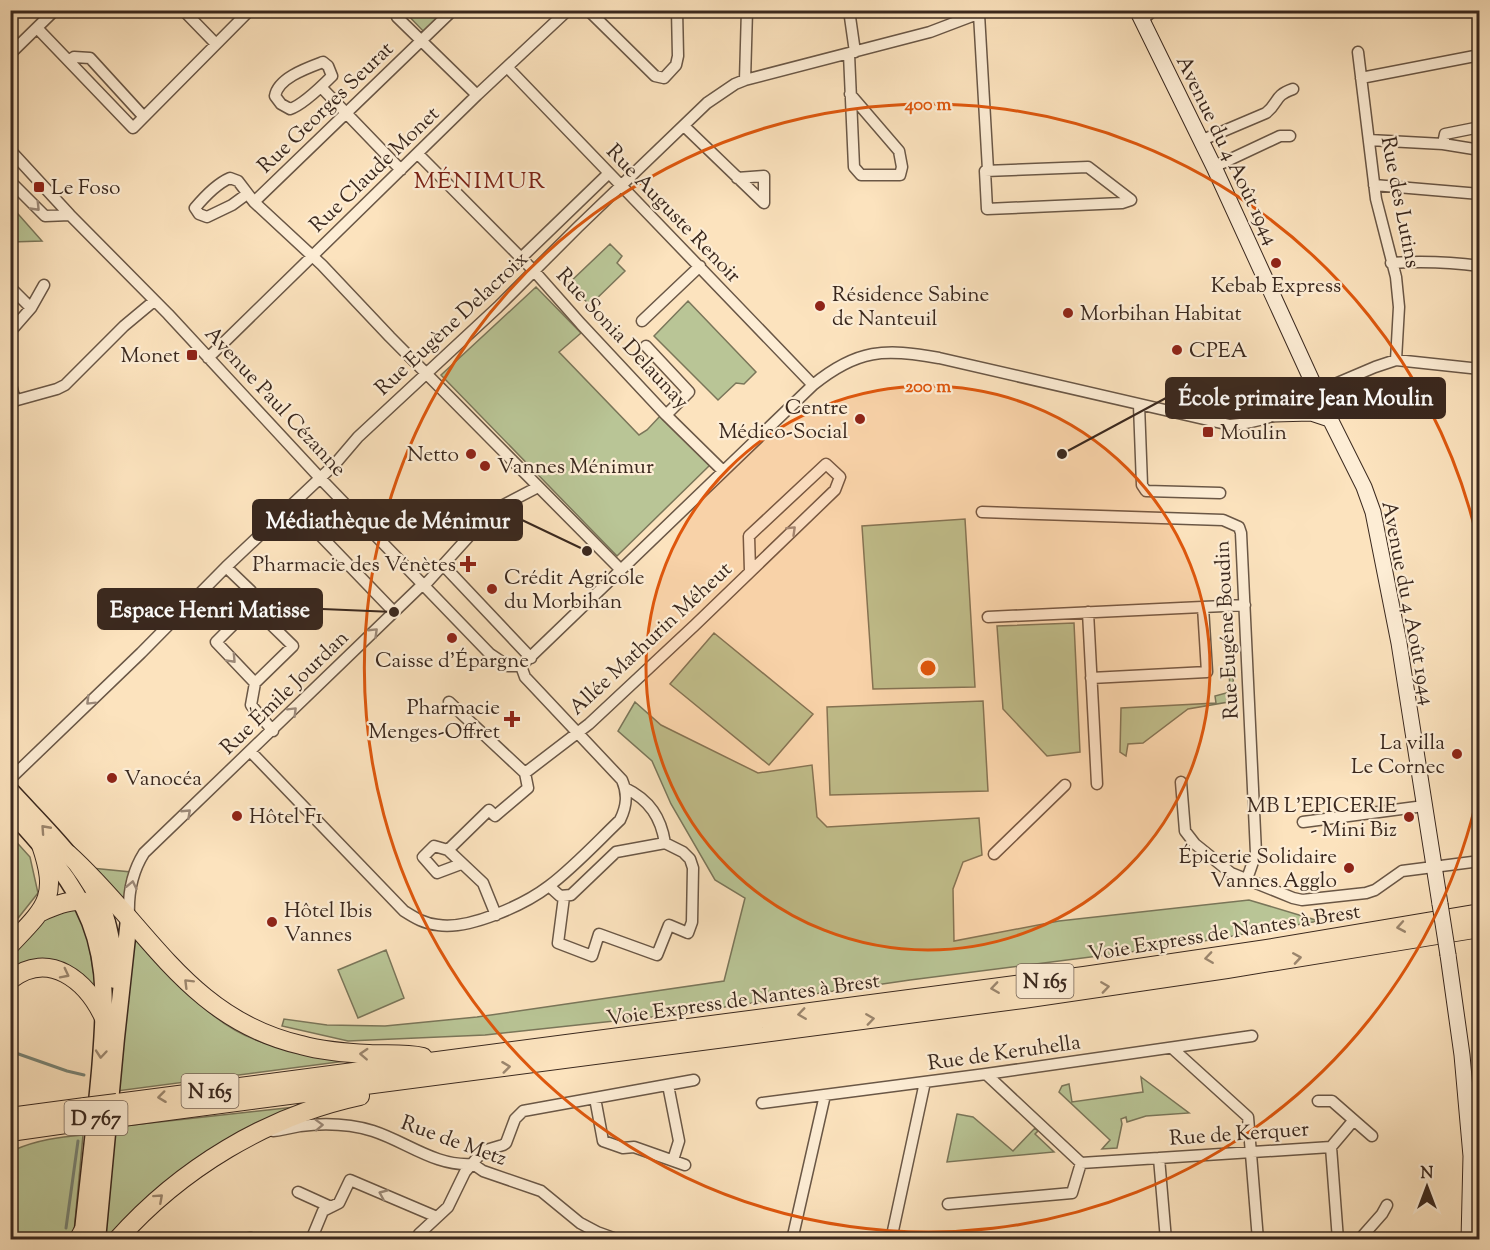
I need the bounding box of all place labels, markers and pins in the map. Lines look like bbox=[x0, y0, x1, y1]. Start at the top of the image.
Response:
place label: Le Foso bbox=[51, 174, 120, 204]
marker: Le Foso bbox=[32, 180, 46, 194]
marker: Kebab Express bbox=[1269, 256, 1283, 270]
place label: Kebab Express bbox=[1211, 272, 1341, 302]
place label: Résidence Sabine de Nanteuil bbox=[832, 281, 989, 335]
marker: Résidence Sabine de Nanteuil bbox=[813, 299, 827, 313]
place label: Morbihan Habitat bbox=[1080, 300, 1242, 330]
marker: Morbihan Habitat bbox=[1061, 306, 1075, 320]
place label: CPEA bbox=[1189, 337, 1248, 367]
place label: Monet bbox=[120, 342, 180, 372]
marker: CPEA bbox=[1170, 343, 1184, 357]
marker: Monet bbox=[185, 348, 199, 362]
callout: École primaire Jean Moulin bbox=[1166, 378, 1445, 418]
place label: Centre Médico-Social bbox=[718, 394, 848, 448]
marker: Centre Médico-Social bbox=[853, 412, 867, 426]
place label: Moulin bbox=[1220, 419, 1287, 449]
marker: Moulin bbox=[1201, 425, 1215, 439]
place label: Netto bbox=[407, 441, 459, 471]
marker: Netto bbox=[464, 447, 478, 461]
place label: Vannes Ménimur bbox=[497, 453, 654, 483]
marker: Vannes Ménimur bbox=[478, 459, 492, 473]
callout: Médiathèque de Ménimur bbox=[253, 500, 522, 540]
place label: Pharmacie des Vénètes bbox=[252, 551, 456, 581]
marker: Pharmacie des Vénètes bbox=[461, 557, 475, 571]
place label: Crédit Agricole du Morbihan bbox=[504, 564, 645, 618]
marker: Crédit Agricole du Morbihan bbox=[485, 582, 499, 596]
callout: Espace Henri Matisse bbox=[98, 589, 322, 629]
marker: Caisse d'Épargne bbox=[445, 631, 459, 645]
place label: Caisse d'Épargne bbox=[375, 647, 529, 677]
centre of rings bbox=[918, 658, 938, 678]
place label: Pharmacie Menges-Offret bbox=[368, 694, 500, 748]
marker: Pharmacie Menges-Offret bbox=[505, 712, 519, 726]
place label: La villa Le Cornec bbox=[1351, 729, 1445, 783]
marker: La villa Le Cornec bbox=[1450, 747, 1464, 761]
place label: Vanocéa bbox=[124, 765, 202, 795]
marker: Vanocéa bbox=[105, 771, 119, 785]
place label: MB L'EPICERIE - Mini Biz bbox=[1247, 792, 1397, 846]
place label: Hôtel F1 bbox=[249, 803, 323, 833]
marker: Hôtel F1 bbox=[230, 809, 244, 823]
marker: MB L'EPICERIE - Mini Biz bbox=[1402, 810, 1416, 824]
place label: Épicerie Solidaire Vannes Agglo bbox=[1179, 843, 1337, 897]
marker: Épicerie Solidaire Vannes Agglo bbox=[1342, 861, 1356, 875]
place label: Hôtel Ibis Vannes bbox=[284, 897, 372, 951]
marker: Hôtel Ibis Vannes bbox=[265, 915, 279, 929]

